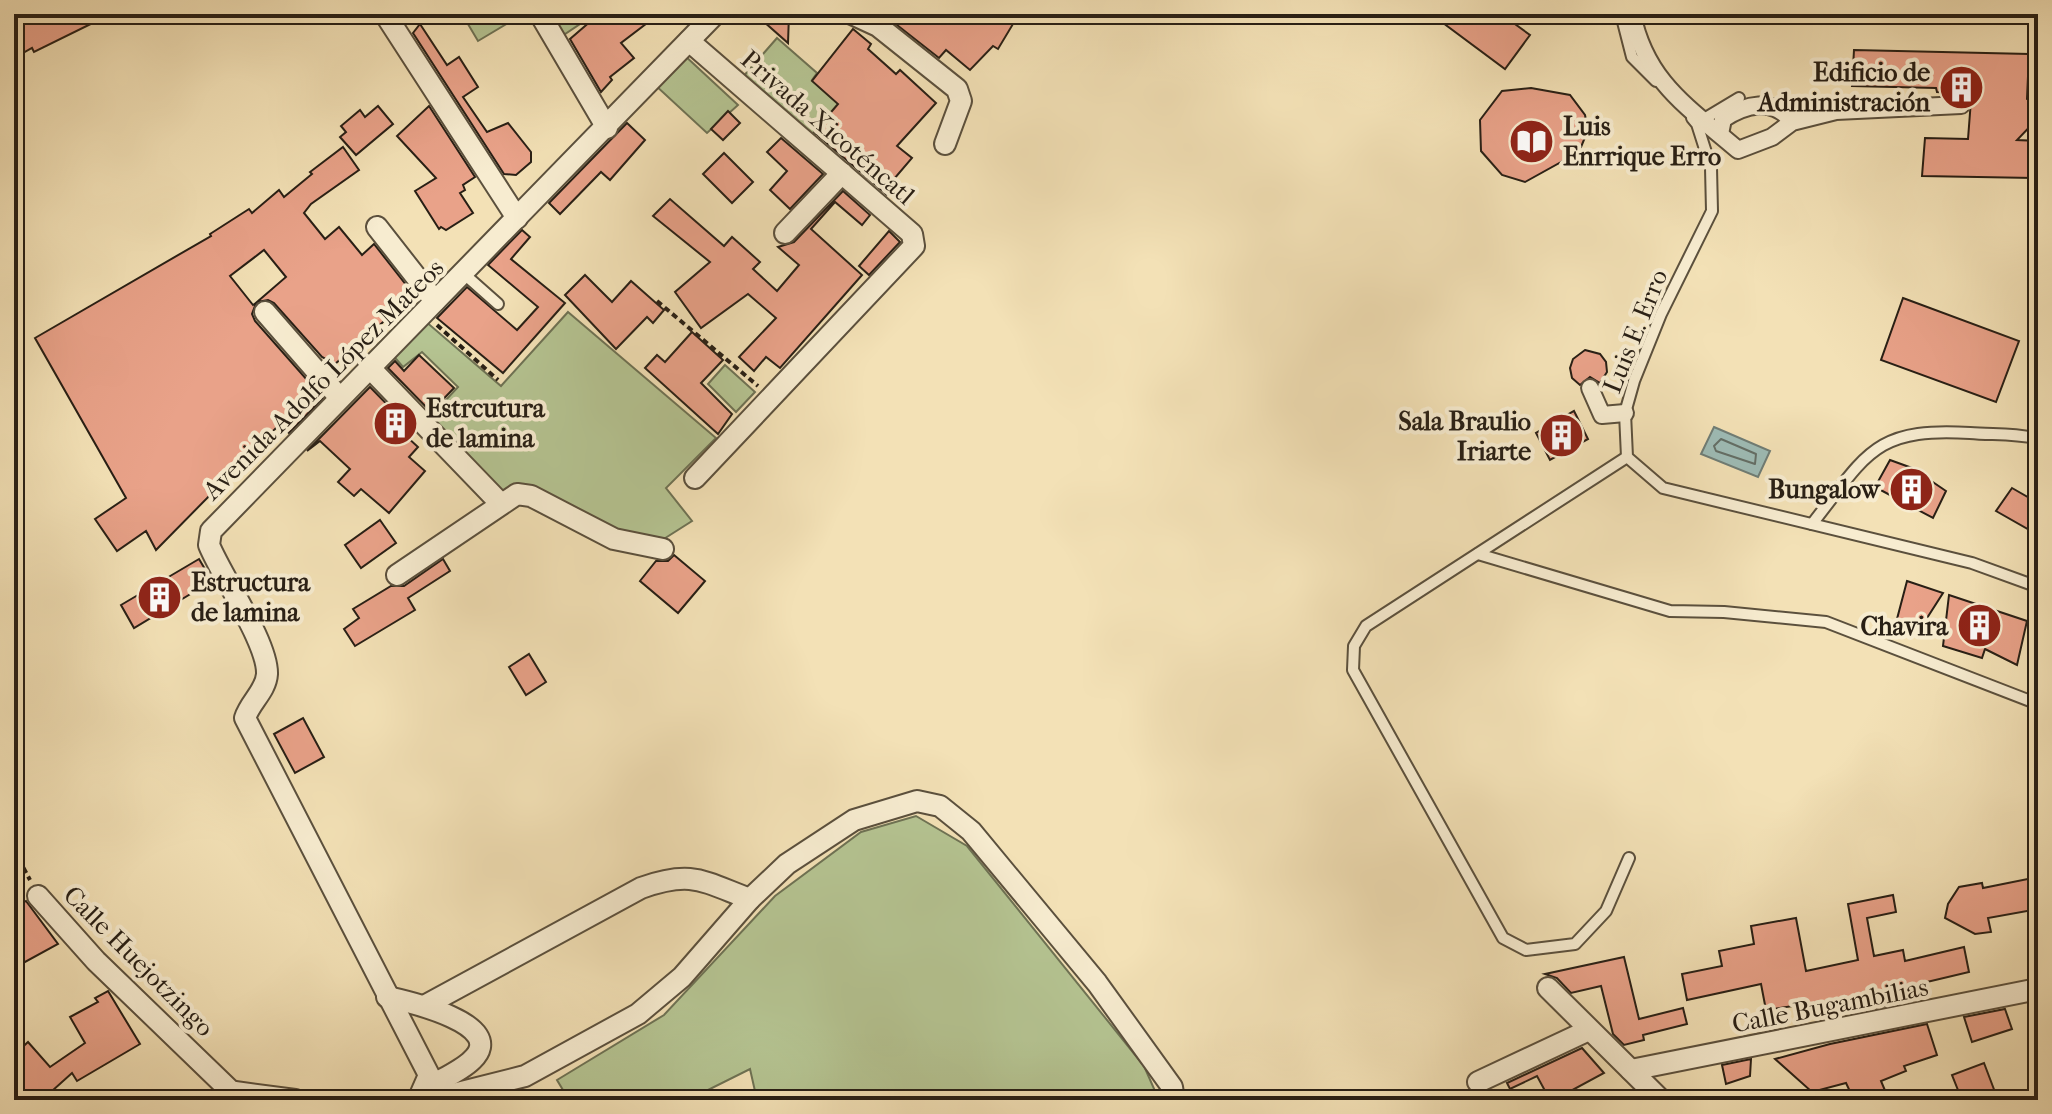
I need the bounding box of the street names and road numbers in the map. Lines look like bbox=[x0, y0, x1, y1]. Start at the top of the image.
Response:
street label: Privada Xicoténcatl bbox=[735, 44, 921, 211]
street label: Avenida Adolfo López Mateos bbox=[196, 252, 450, 507]
street label: Luis E. Erro bbox=[1597, 265, 1674, 398]
street label: Calle Huejotzingo bbox=[57, 880, 220, 1043]
street label: Calle Bugambilias bbox=[1730, 971, 1931, 1040]

